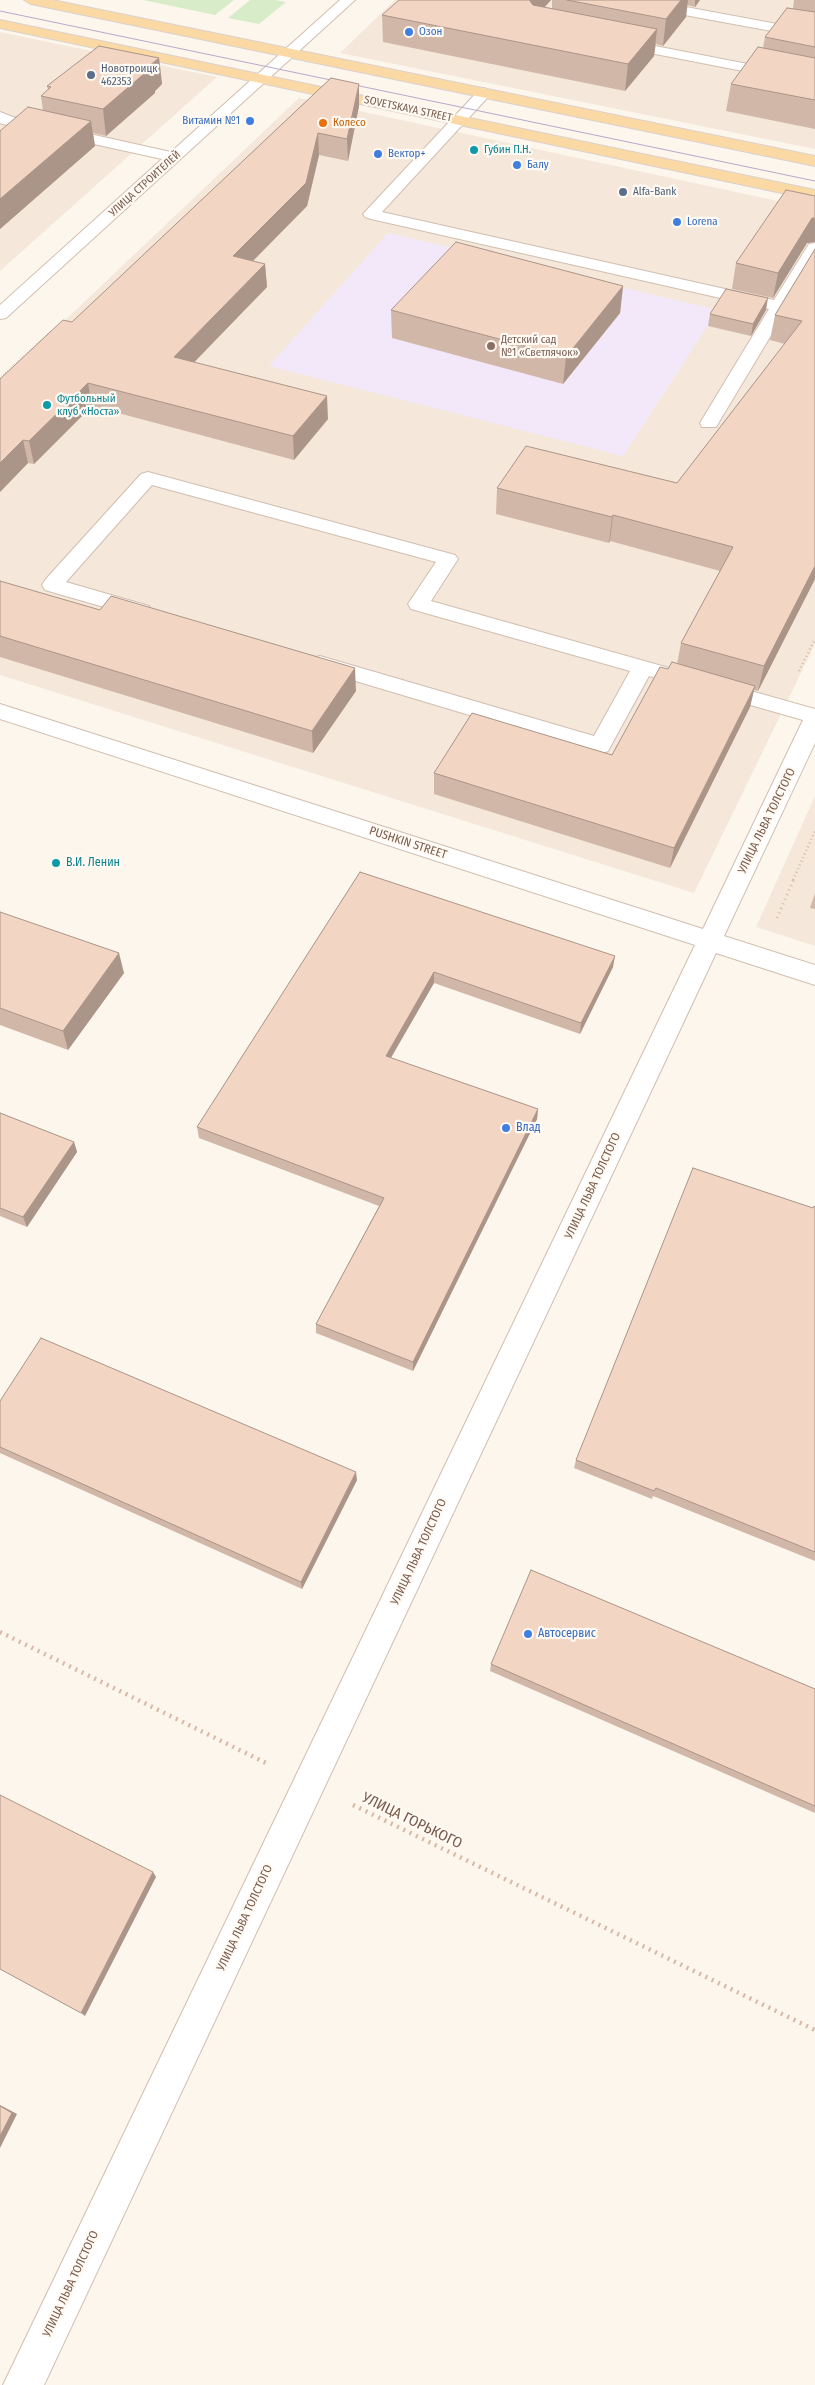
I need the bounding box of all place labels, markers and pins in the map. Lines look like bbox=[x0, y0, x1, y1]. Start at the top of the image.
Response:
place label: Озон bbox=[419, 25, 442, 39]
marker: Озон bbox=[403, 26, 415, 38]
place label: Новотроицк 462353 bbox=[101, 62, 157, 88]
marker: Новотроицк 462353 bbox=[85, 69, 97, 81]
place label: Витамин №1 bbox=[182, 114, 240, 128]
marker: Витамин №1 bbox=[244, 115, 256, 127]
place label: Колесо bbox=[333, 116, 366, 130]
marker: Колесо bbox=[317, 117, 329, 129]
place label: Губин П.Н. bbox=[484, 143, 531, 157]
marker: Губин П.Н. bbox=[468, 144, 480, 156]
place label: Вектор+ bbox=[388, 147, 425, 161]
marker: Вектор+ bbox=[372, 148, 384, 160]
place label: Балу bbox=[527, 158, 549, 172]
marker: Балу bbox=[511, 159, 523, 171]
place label: Alfa-Bank bbox=[633, 185, 676, 199]
marker: Alfa-Bank bbox=[617, 186, 629, 198]
place label: Lorena bbox=[687, 215, 718, 229]
marker: Lorena bbox=[671, 216, 683, 228]
place label: Детский сад №1 «Светлячок» bbox=[501, 333, 578, 359]
marker: Детский сад №1 «Светлячок» bbox=[485, 340, 497, 352]
place label: Футбольный клуб «Носта» bbox=[57, 392, 119, 418]
marker: Футбольный клуб «Носта» bbox=[41, 399, 53, 411]
place label: В.И. Ленин bbox=[66, 856, 120, 870]
marker: В.И. Ленин bbox=[50, 857, 62, 869]
place label: Влад bbox=[516, 1121, 541, 1135]
marker: Влад bbox=[500, 1122, 512, 1134]
place label: Автосервис bbox=[538, 1627, 596, 1641]
marker: Автосервис bbox=[522, 1628, 534, 1640]

